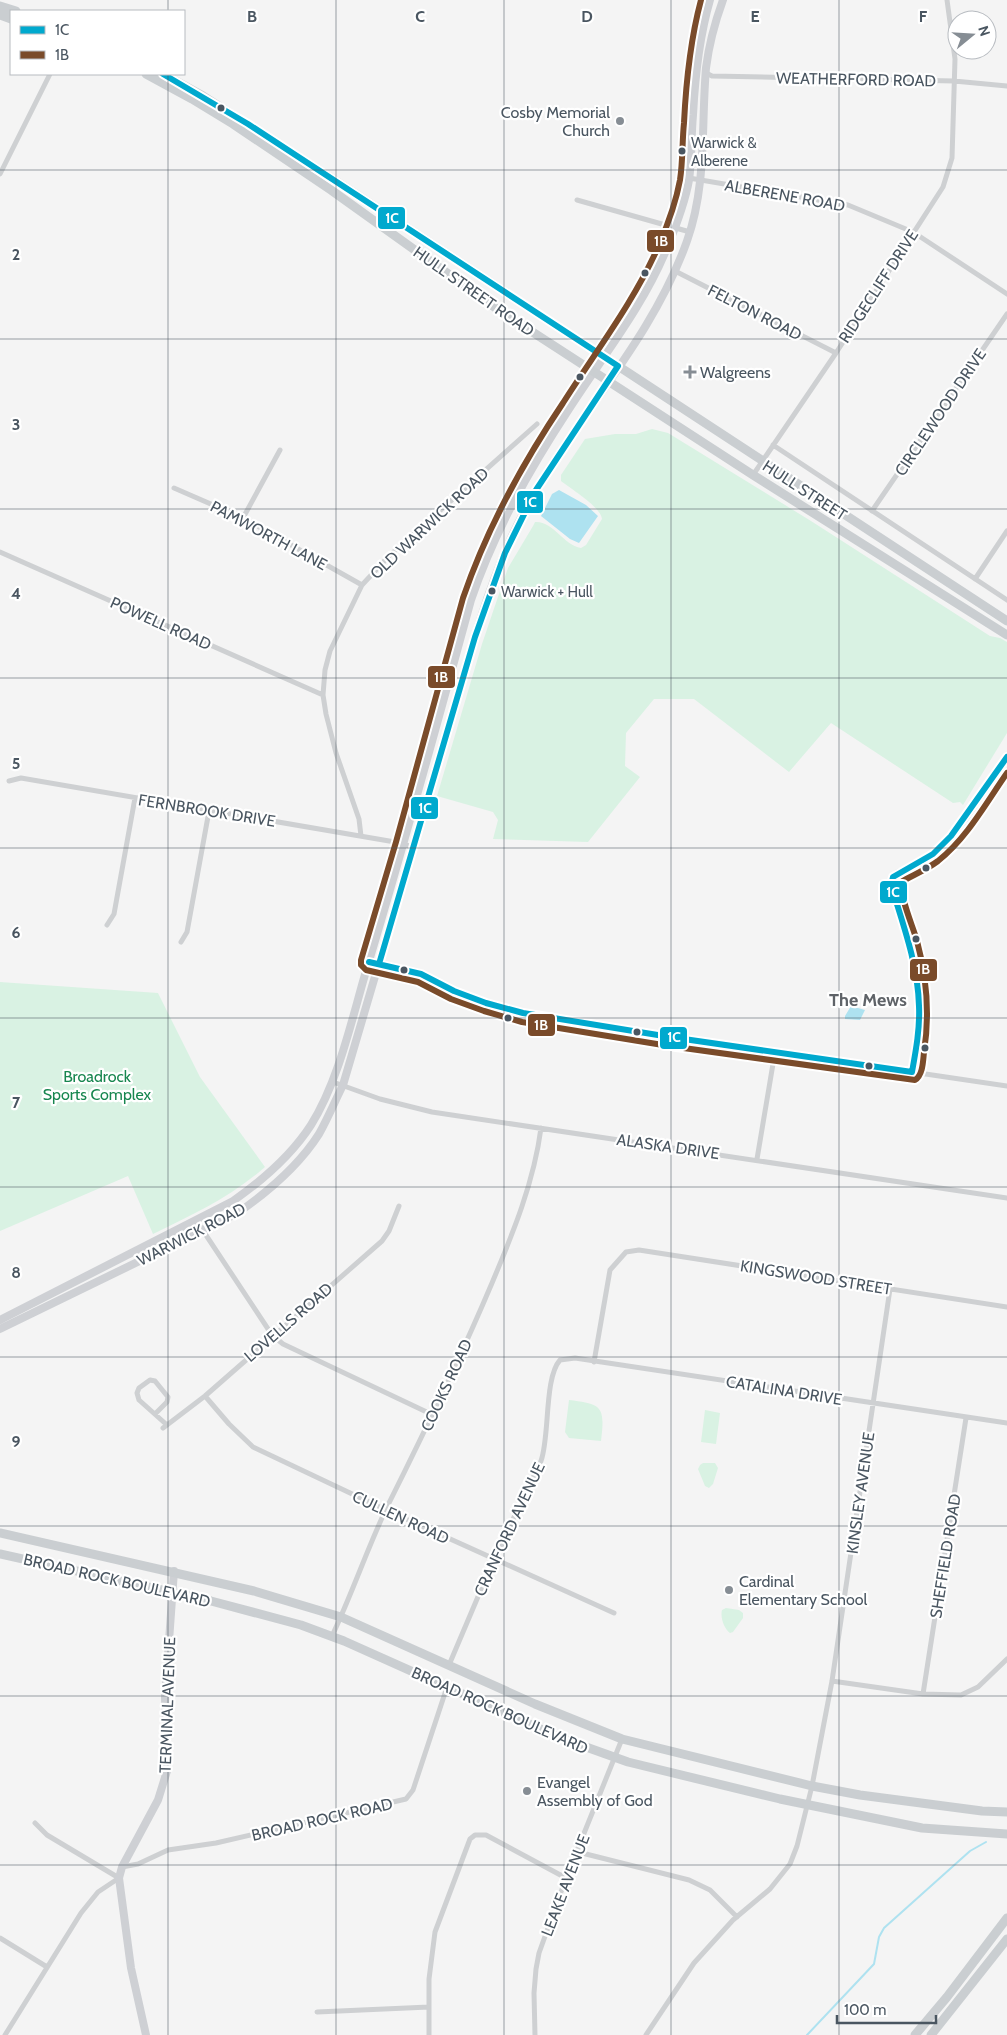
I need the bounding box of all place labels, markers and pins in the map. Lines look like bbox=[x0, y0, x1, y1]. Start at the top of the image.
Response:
unlabelled marker bbox=[216, 103, 226, 113]
place label: Cosby Memorial Church bbox=[501, 103, 610, 140]
marker: Cosby Memorial Church bbox=[614, 115, 626, 127]
place label: Warwick & Alberene bbox=[691, 134, 757, 170]
marker: Warwick & Alberene bbox=[677, 146, 687, 156]
unlabelled marker bbox=[640, 268, 650, 278]
place label: Walgreens bbox=[700, 363, 771, 382]
marker: Walgreens bbox=[684, 366, 696, 378]
unlabelled marker bbox=[575, 372, 585, 382]
place label: Warwick + Hull bbox=[501, 583, 593, 601]
marker: Warwick + Hull bbox=[487, 586, 497, 596]
unlabelled marker bbox=[921, 863, 931, 873]
unlabelled marker bbox=[911, 934, 921, 944]
unlabelled marker bbox=[399, 965, 409, 975]
unlabelled marker bbox=[503, 1013, 513, 1023]
unlabelled marker bbox=[632, 1027, 642, 1037]
unlabelled marker bbox=[920, 1043, 930, 1053]
unlabelled marker bbox=[864, 1061, 874, 1071]
place label: Cardinal Elementary School bbox=[739, 1572, 867, 1609]
marker: Cardinal Elementary School bbox=[723, 1584, 735, 1596]
place label: Evangel Assembly of God bbox=[537, 1773, 653, 1810]
marker: Evangel Assembly of God bbox=[521, 1785, 533, 1797]

